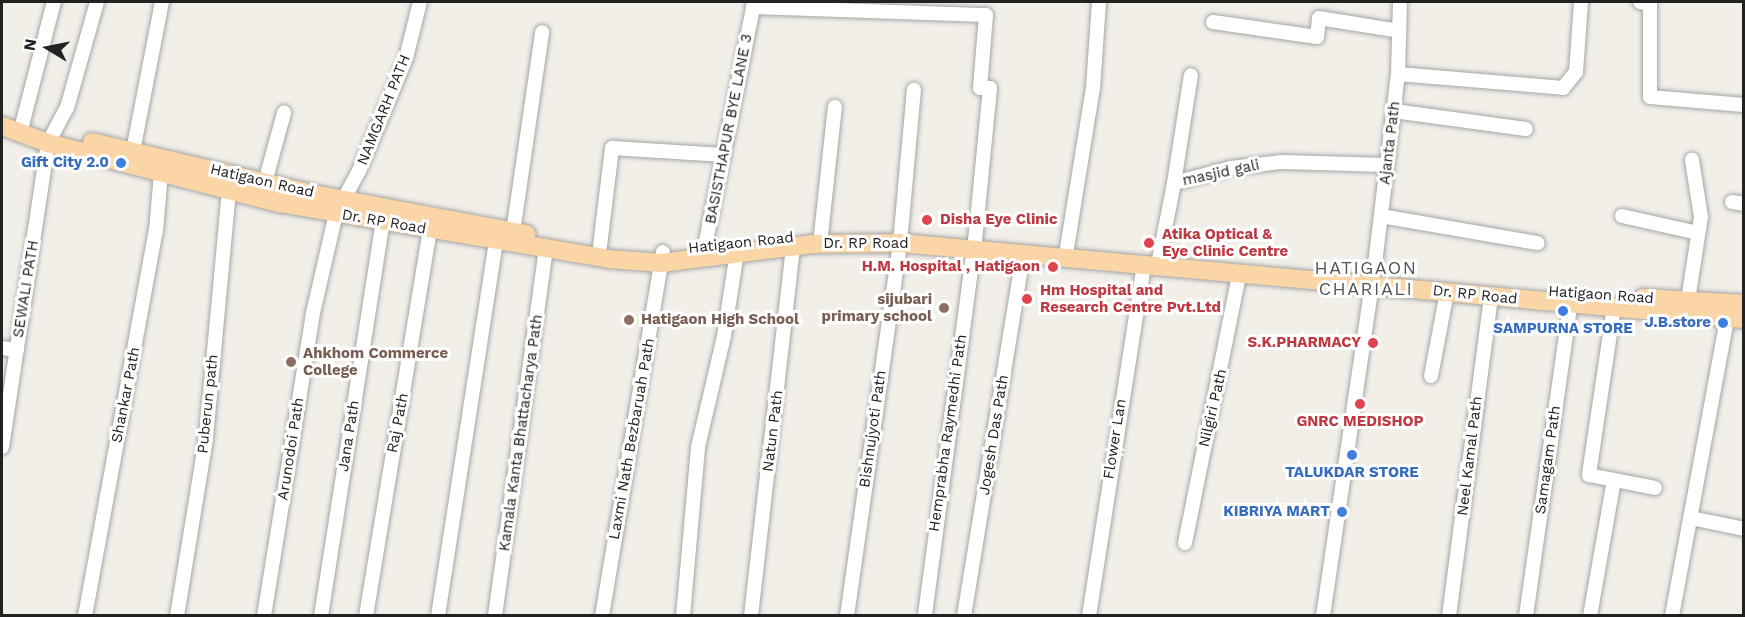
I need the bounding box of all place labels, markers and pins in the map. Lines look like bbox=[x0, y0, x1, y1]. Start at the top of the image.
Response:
place label: Gift City 2.0 bbox=[21, 154, 109, 172]
marker: Gift City 2.0 bbox=[114, 156, 128, 170]
marker: Disha Eye Clinic bbox=[918, 211, 936, 229]
place label: Disha Eye Clinic bbox=[940, 211, 1058, 229]
place label: Atika Optical & Eye Clinic Centre bbox=[1162, 225, 1288, 260]
marker: Atika Optical & Eye Clinic Centre bbox=[1140, 234, 1158, 252]
place label: H.M. Hospital , Hatigaon bbox=[861, 258, 1040, 276]
marker: H.M. Hospital , Hatigaon bbox=[1044, 258, 1062, 276]
place label: Hm Hospital and Research Centre Pvt.Ltd bbox=[1040, 281, 1221, 316]
place label: sijubari primary school bbox=[821, 290, 932, 325]
marker: Hm Hospital and Research Centre Pvt.Ltd bbox=[1018, 290, 1036, 308]
marker: sijubari primary school bbox=[937, 301, 951, 315]
marker: SAMPURNA STORE bbox=[1556, 304, 1570, 318]
place label: Hatigaon High School bbox=[641, 311, 799, 329]
marker: Hatigaon High School bbox=[622, 313, 636, 327]
place label: J.B.store bbox=[1644, 314, 1711, 332]
marker: J.B.store bbox=[1716, 316, 1730, 330]
place label: SAMPURNA STORE bbox=[1493, 320, 1633, 338]
place label: S.K.PHARMACY bbox=[1247, 334, 1361, 352]
marker: S.K.PHARMACY bbox=[1366, 336, 1380, 350]
place label: Ahkhom Commerce College bbox=[303, 344, 448, 379]
marker: Ahkhom Commerce College bbox=[284, 355, 298, 369]
marker: GNRC MEDISHOP bbox=[1353, 397, 1367, 411]
place label: GNRC MEDISHOP bbox=[1296, 413, 1424, 431]
marker: TALUKDAR STORE bbox=[1345, 448, 1359, 462]
place label: TALUKDAR STORE bbox=[1285, 464, 1419, 482]
place label: KIBRIYA MART bbox=[1223, 503, 1330, 521]
marker: KIBRIYA MART bbox=[1335, 505, 1349, 519]

